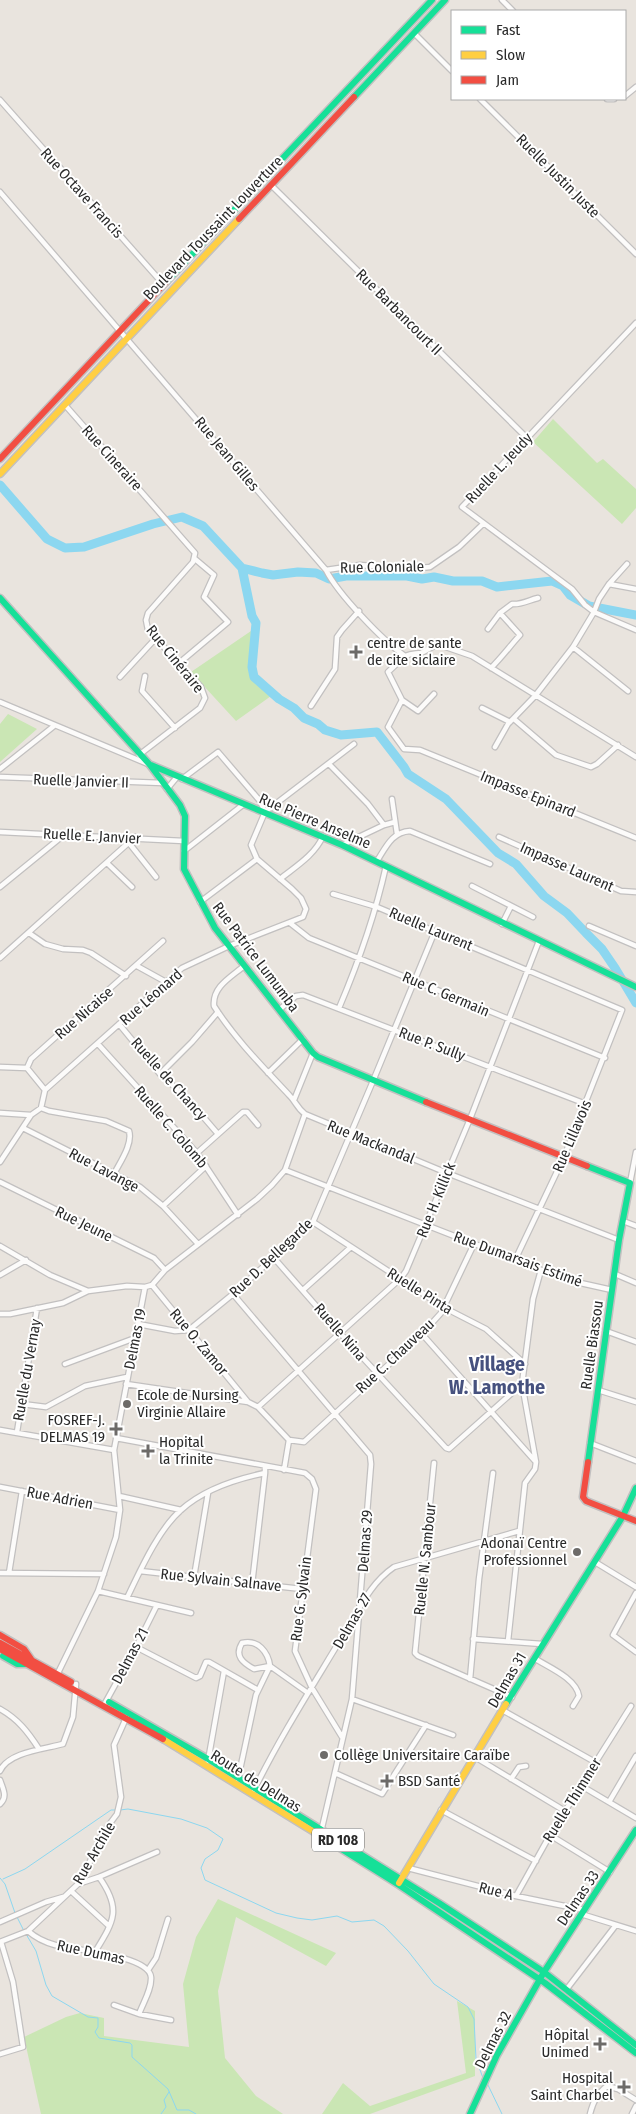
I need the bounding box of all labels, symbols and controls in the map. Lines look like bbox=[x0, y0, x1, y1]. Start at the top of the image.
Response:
legend bbox=[451, 10, 626, 100]
text: Fast bbox=[496, 21, 520, 39]
text: Slow bbox=[496, 46, 525, 64]
text: Jam bbox=[496, 71, 519, 89]
street label: Ruelle Justin Juste bbox=[512, 130, 604, 222]
street label: Rue Octave Francis bbox=[37, 144, 127, 242]
street label: Boulevard Toussaint Louverture bbox=[139, 152, 287, 304]
street label: Rue Barbancourt II bbox=[352, 265, 446, 359]
street label: Rue Jean Gilles bbox=[191, 413, 263, 495]
street label: Rue Cineraire bbox=[78, 422, 146, 494]
street label: Ruelle L. Jeudy bbox=[462, 429, 536, 507]
street label: Rue Coloniale bbox=[340, 557, 424, 577]
street label: Rue Cinéraire bbox=[142, 622, 208, 696]
place label: centre de sante de cite siclaire bbox=[367, 634, 462, 669]
marker: centre de sante de cite siclaire bbox=[349, 645, 363, 659]
street label: Impasse Epinard bbox=[478, 767, 578, 821]
street label: Ruelle Janvier II bbox=[33, 770, 129, 792]
street label: Rue Pierre Anselme bbox=[256, 789, 374, 853]
street label: Ruelle E. Janvier bbox=[42, 824, 142, 848]
street label: Impasse Laurent bbox=[517, 838, 617, 896]
street label: Rue Patrice Lumumba bbox=[209, 899, 303, 1015]
street label: Ruelle Laurent bbox=[387, 903, 476, 955]
street label: Rue Léonard bbox=[116, 965, 186, 1029]
street label: Rue C. Germain bbox=[400, 968, 492, 1020]
street label: Rue Nicaise bbox=[51, 983, 117, 1043]
street label: Rue P. Sully bbox=[396, 1023, 468, 1065]
street label: Ruelle de Chancy bbox=[127, 1034, 211, 1124]
street label: Ruelle C. Colomb bbox=[130, 1082, 212, 1172]
street label: Rue Lillavois bbox=[549, 1097, 595, 1175]
street label: Rue Mackandal bbox=[325, 1116, 417, 1168]
street label: Rue Lavange bbox=[66, 1144, 142, 1196]
street label: Rue H. Killick bbox=[413, 1160, 459, 1240]
street label: Rue Jeune bbox=[52, 1202, 116, 1246]
street label: Rue D. Bellegarde bbox=[226, 1215, 316, 1301]
street label: Rue Dumarsais Estimé bbox=[451, 1227, 585, 1291]
street label: Ruelle Pinta bbox=[384, 1264, 456, 1318]
street label: Ruelle Biassou bbox=[577, 1299, 607, 1391]
street label: Ruelle Nina bbox=[310, 1300, 370, 1364]
street label: Rue O. Zamor bbox=[166, 1305, 233, 1380]
street label: Delmas 19 bbox=[120, 1307, 150, 1371]
street label: Rue C. Chauveau bbox=[352, 1315, 438, 1397]
street label: Ruelle du Vernay bbox=[9, 1317, 45, 1422]
district label: Village W. Lamothe bbox=[449, 1352, 545, 1399]
place label: Ecole de Nursing Virginie Allaire bbox=[137, 1386, 239, 1421]
marker: Ecole de Nursing Virginie Allaire bbox=[121, 1398, 133, 1410]
place label: FOSREF-J. DELMAS 19 bbox=[40, 1411, 105, 1446]
marker: FOSREF-J. DELMAS 19 bbox=[109, 1422, 123, 1436]
place label: Hopital la Trinite bbox=[159, 1433, 213, 1468]
marker: Hopital la Trinite bbox=[141, 1444, 155, 1458]
street label: Rue Adrien bbox=[25, 1483, 95, 1513]
street label: Ruelle N. Sambour bbox=[410, 1501, 440, 1616]
street label: Delmas 29 bbox=[354, 1509, 376, 1573]
place label: Adonaï Centre Professionnel bbox=[481, 1534, 567, 1569]
marker: Adonaï Centre Professionnel bbox=[571, 1546, 583, 1558]
street label: Rue G. Sylvain bbox=[287, 1555, 315, 1643]
street label: Rue Sylvain Salnave bbox=[160, 1565, 282, 1595]
street label: Delmas 27 bbox=[329, 1590, 375, 1652]
street label: Delmas 21 bbox=[108, 1625, 152, 1687]
street label: Delmas 31 bbox=[484, 1649, 530, 1711]
street label: Route de Delmas bbox=[207, 1746, 305, 1816]
place label: Collège Universitaire Caraïbe bbox=[334, 1746, 510, 1764]
marker: Collège Universitaire Caraïbe bbox=[318, 1749, 330, 1761]
street label: Ruelle Thimmer bbox=[539, 1754, 606, 1846]
place label: BSD Santé bbox=[398, 1772, 460, 1790]
marker: BSD Santé bbox=[380, 1774, 394, 1788]
street label: Rue Archile bbox=[69, 1819, 119, 1887]
road number: RD 108 bbox=[312, 1828, 364, 1852]
street label: Delmas 33 bbox=[553, 1867, 603, 1929]
street label: Rue A bbox=[477, 1878, 515, 1904]
street label: Rue Dumas bbox=[56, 1936, 126, 1968]
street label: Delmas 32 bbox=[471, 2008, 515, 2072]
place label: Hôpital Unimed bbox=[542, 2026, 589, 2061]
marker: Hôpital Unimed bbox=[593, 2037, 607, 2051]
place label: Hospital Saint Charbel bbox=[531, 2069, 613, 2104]
marker: Hospital Saint Charbel bbox=[617, 2080, 631, 2094]

